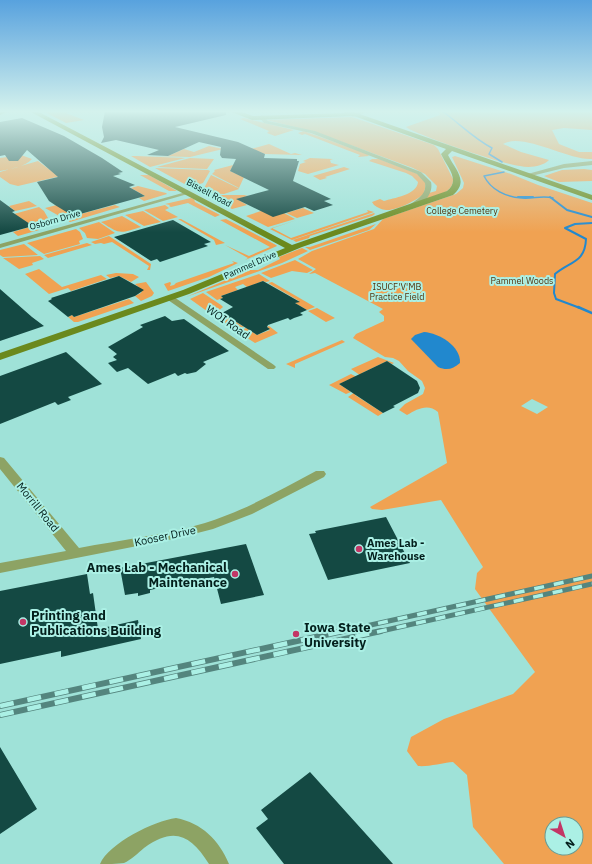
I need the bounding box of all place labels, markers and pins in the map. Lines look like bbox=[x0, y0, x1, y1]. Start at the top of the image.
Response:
place label: Ames Lab - Warehouse bbox=[367, 536, 425, 563]
marker: Ames Lab - Warehouse bbox=[354, 544, 364, 554]
place label: Ames Lab - Mechanical Maintenance bbox=[87, 559, 227, 591]
marker: Ames Lab - Mechanical Maintenance bbox=[230, 569, 240, 579]
place label: Printing and Publications Building bbox=[31, 607, 162, 639]
marker: Printing and Publications Building bbox=[18, 617, 28, 627]
place label: Iowa State University bbox=[304, 619, 371, 651]
marker: Iowa State University bbox=[291, 629, 301, 639]

